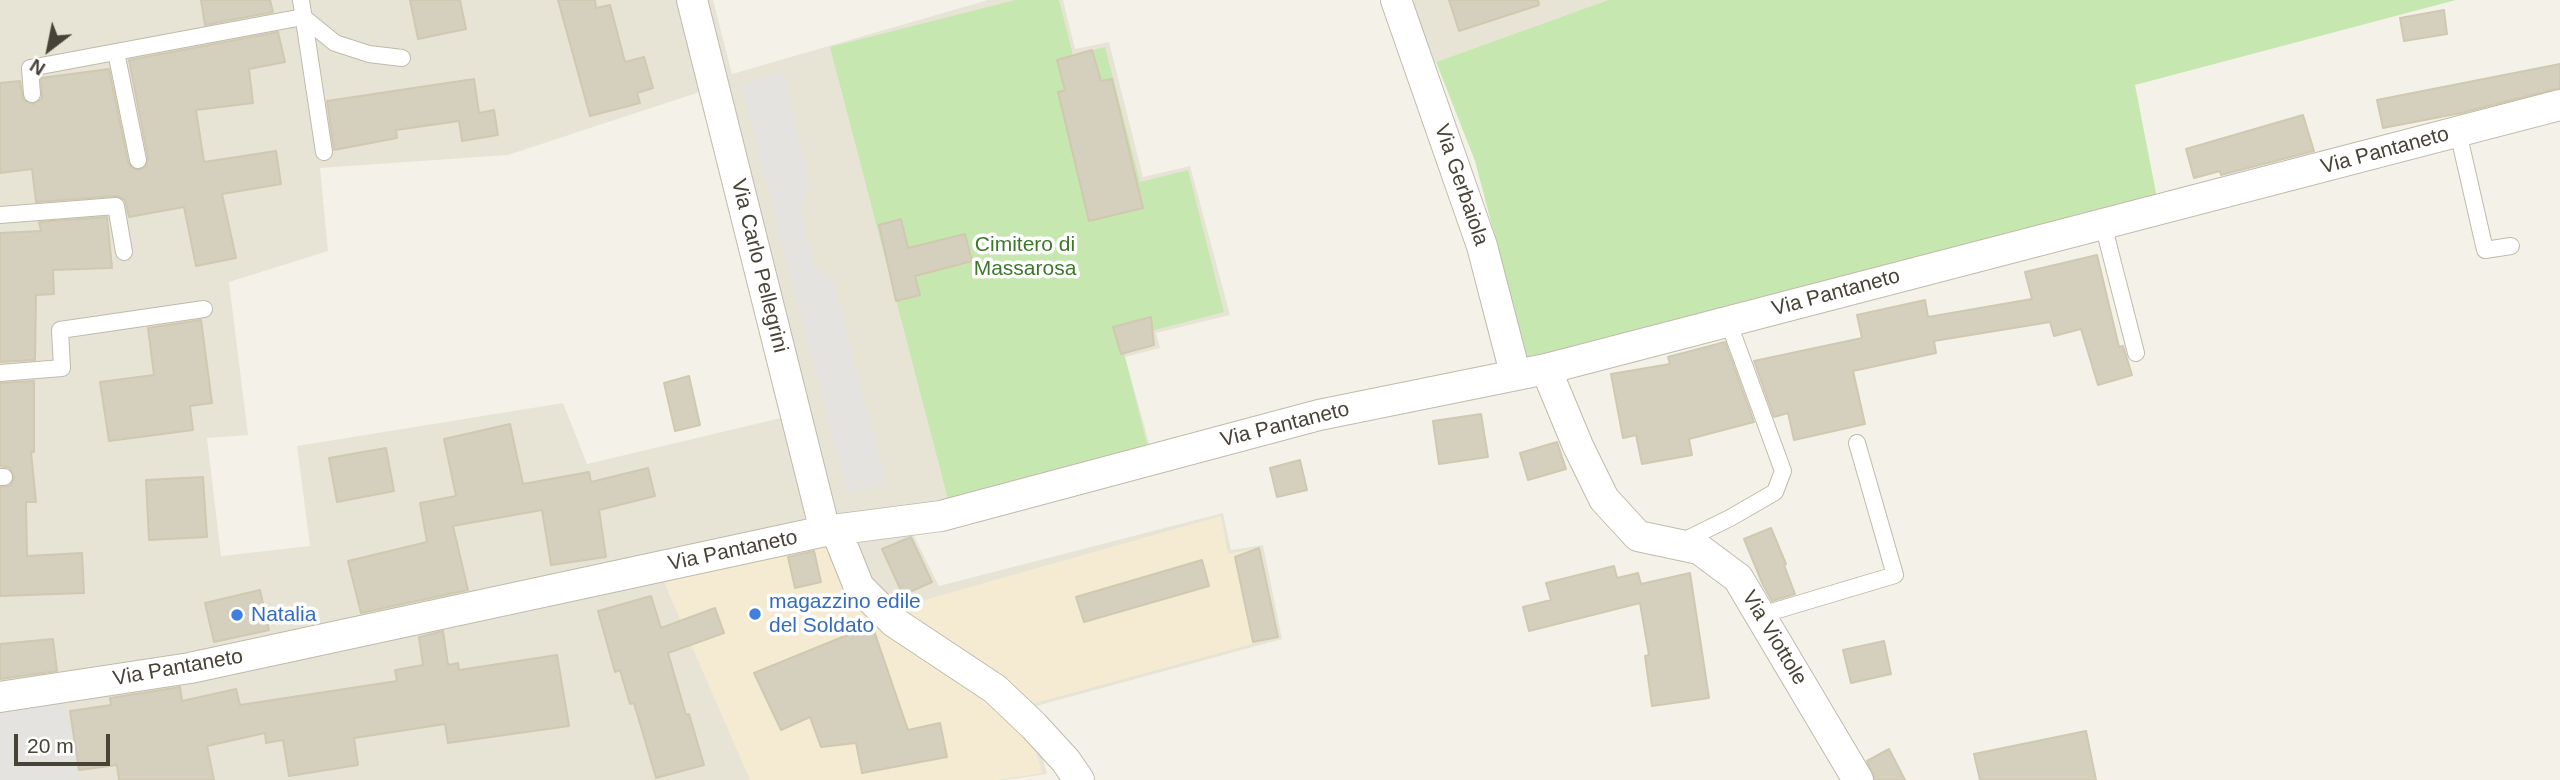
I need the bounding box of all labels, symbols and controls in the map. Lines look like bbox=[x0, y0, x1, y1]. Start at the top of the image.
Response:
north arrow bbox=[14, 14, 84, 84]
text: N bbox=[26, 55, 49, 80]
street label: Via Gerbaiola bbox=[1428, 121, 1494, 249]
street label: Via Pantaneto bbox=[2318, 122, 2452, 180]
street label: Via Carlo Pellegrini bbox=[725, 176, 793, 356]
park label: Cimitero di Massarosa bbox=[974, 232, 1076, 282]
street label: Via Pantaneto bbox=[1769, 264, 1903, 322]
street label: Via Pantaneto bbox=[1218, 397, 1352, 453]
street label: Via Pantaneto bbox=[666, 525, 800, 577]
street label: Via Viottole bbox=[1736, 586, 1812, 690]
place label: magazzino edile del Soldato bbox=[769, 589, 921, 639]
place label: Natalia bbox=[251, 602, 316, 628]
marker: magazzino edile del Soldato bbox=[747, 606, 763, 622]
marker: Natalia bbox=[229, 607, 245, 623]
street label: Via Pantaneto bbox=[111, 644, 245, 692]
scale bar bbox=[18, 720, 114, 764]
text: 20 m bbox=[27, 734, 74, 757]

